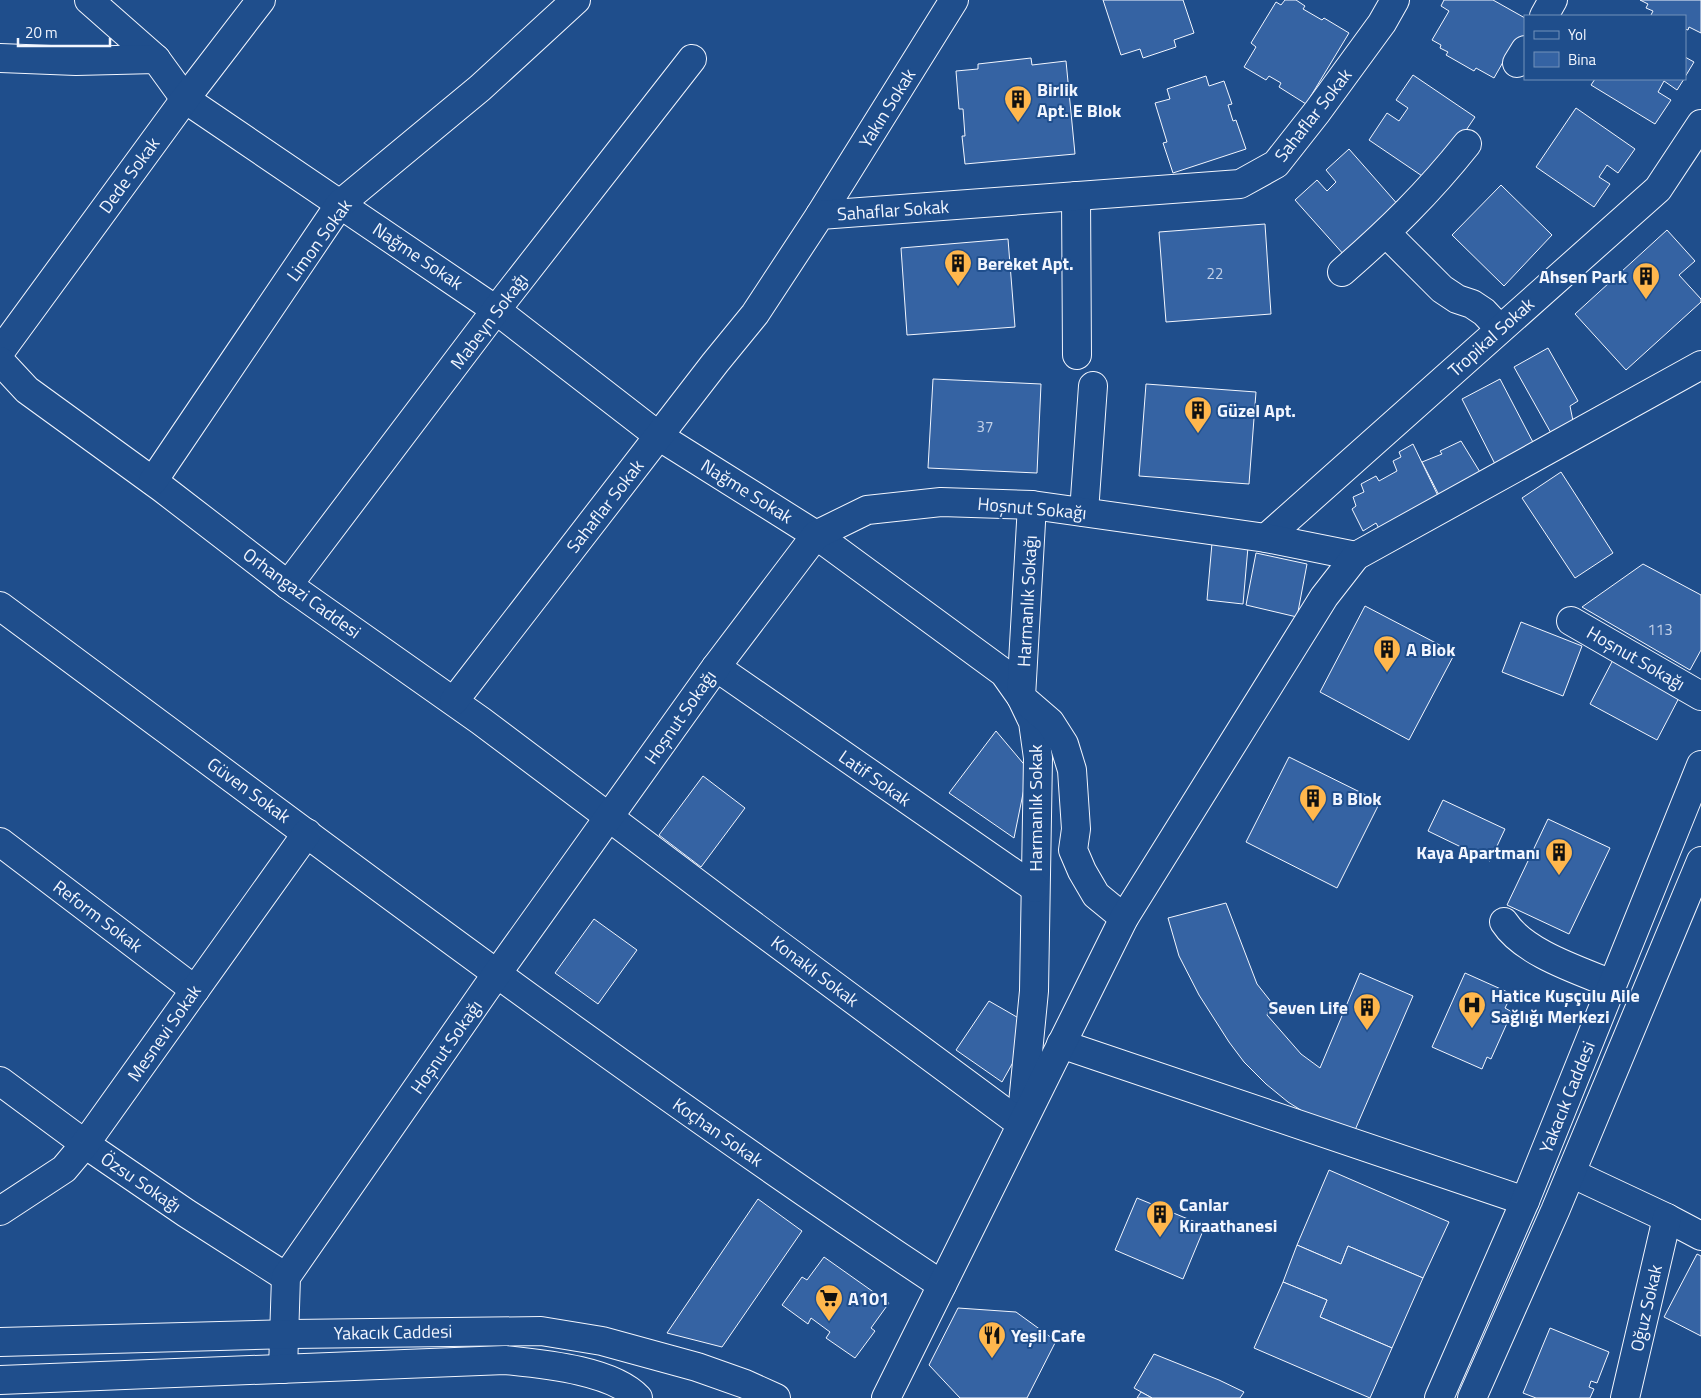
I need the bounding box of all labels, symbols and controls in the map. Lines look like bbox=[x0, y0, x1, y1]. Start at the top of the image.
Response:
scale bar bbox=[18, 15, 110, 47]
legend bbox=[1524, 15, 1686, 80]
text: 20 m bbox=[25, 21, 58, 44]
text: Yol bbox=[1568, 23, 1586, 46]
text: Bina bbox=[1568, 48, 1597, 71]
street label: Sahaflar Sokak bbox=[1268, 62, 1358, 168]
street label: Yakın Sokak bbox=[852, 63, 922, 153]
place label: Birlik Apt. E Blok bbox=[1037, 76, 1122, 124]
building icon: Birlik Apt. E Blok bbox=[1003, 84, 1033, 123]
street label: Dede Sokak bbox=[92, 131, 166, 219]
street label: Limon Sokak bbox=[280, 193, 358, 287]
street label: Sahaflar Sokak bbox=[836, 193, 950, 227]
street label: Nağme Sokak bbox=[367, 216, 469, 296]
building icon: Bereket Apt. bbox=[943, 248, 973, 287]
place label: Bereket Apt. bbox=[977, 250, 1074, 277]
building icon: Ahsen Park bbox=[1631, 261, 1661, 300]
house number: 22 bbox=[1207, 262, 1223, 285]
place label: Ahsen Park bbox=[1539, 263, 1628, 290]
street label: Mabeyn Sokağı bbox=[444, 267, 534, 375]
street label: Tropikal Sokak bbox=[1442, 291, 1540, 383]
building icon: Güzel Apt. bbox=[1183, 395, 1213, 434]
place label: Güzel Apt. bbox=[1217, 397, 1296, 424]
house number: 37 bbox=[977, 415, 993, 438]
street label: Nağme Sokak bbox=[696, 452, 799, 530]
street label: Sahaflar Sokak bbox=[560, 453, 650, 559]
street label: Hoşnut Sokağı bbox=[976, 490, 1088, 526]
street label: Harmanlık Sokağı bbox=[1010, 534, 1044, 668]
street label: Orhangazi Caddesi bbox=[237, 541, 367, 645]
house number: 113 bbox=[1647, 618, 1673, 641]
street label: Hoşnut Sokağı bbox=[1582, 619, 1690, 697]
building icon: A Blok bbox=[1372, 634, 1402, 673]
place label: A Blok bbox=[1406, 636, 1456, 663]
street label: Hoşnut Sokağı bbox=[638, 664, 722, 770]
street label: Latif Sokak bbox=[833, 743, 917, 813]
street label: Harmanlık Sokak bbox=[1022, 744, 1049, 872]
street label: Güven Sokak bbox=[202, 750, 297, 830]
building icon: B Blok bbox=[1298, 783, 1328, 822]
place label: B Blok bbox=[1332, 785, 1382, 812]
building icon: Kaya Apartmanı bbox=[1544, 837, 1574, 876]
place label: Kaya Apartmanı bbox=[1416, 839, 1540, 866]
street label: Reform Sokak bbox=[48, 873, 149, 959]
street label: Konaklı Sokak bbox=[765, 929, 865, 1013]
street label: Mesnevi Sokak bbox=[120, 979, 208, 1087]
place label: Hatice Kuşçulu Aile Sağlığı Merkezi bbox=[1491, 982, 1640, 1030]
hospital icon: Hatice Kuşçulu Aile Sağlığı Merkezi bbox=[1457, 990, 1487, 1029]
building icon: Seven Life bbox=[1352, 992, 1382, 1031]
street label: Hoşnut Sokağı bbox=[404, 994, 488, 1100]
place label: Seven Life bbox=[1269, 994, 1348, 1021]
street label: Yakacık Caddesi bbox=[1532, 1037, 1602, 1157]
street label: Koçhan Sokak bbox=[667, 1091, 769, 1173]
street label: Özsu Sokağı bbox=[95, 1145, 187, 1219]
place label: Canlar Kıraathanesi bbox=[1179, 1191, 1277, 1239]
building icon: Canlar Kıraathanesi bbox=[1145, 1199, 1175, 1238]
street label: Oğuz Sokak bbox=[1623, 1262, 1669, 1354]
supermarket icon: A101 bbox=[814, 1283, 844, 1322]
place label: A101 bbox=[848, 1285, 889, 1312]
street label: Yakacık Caddesi bbox=[333, 1317, 453, 1347]
restaurant icon: Yeşil Cafe bbox=[977, 1320, 1007, 1359]
place label: Yeşil Cafe bbox=[1011, 1322, 1085, 1349]

